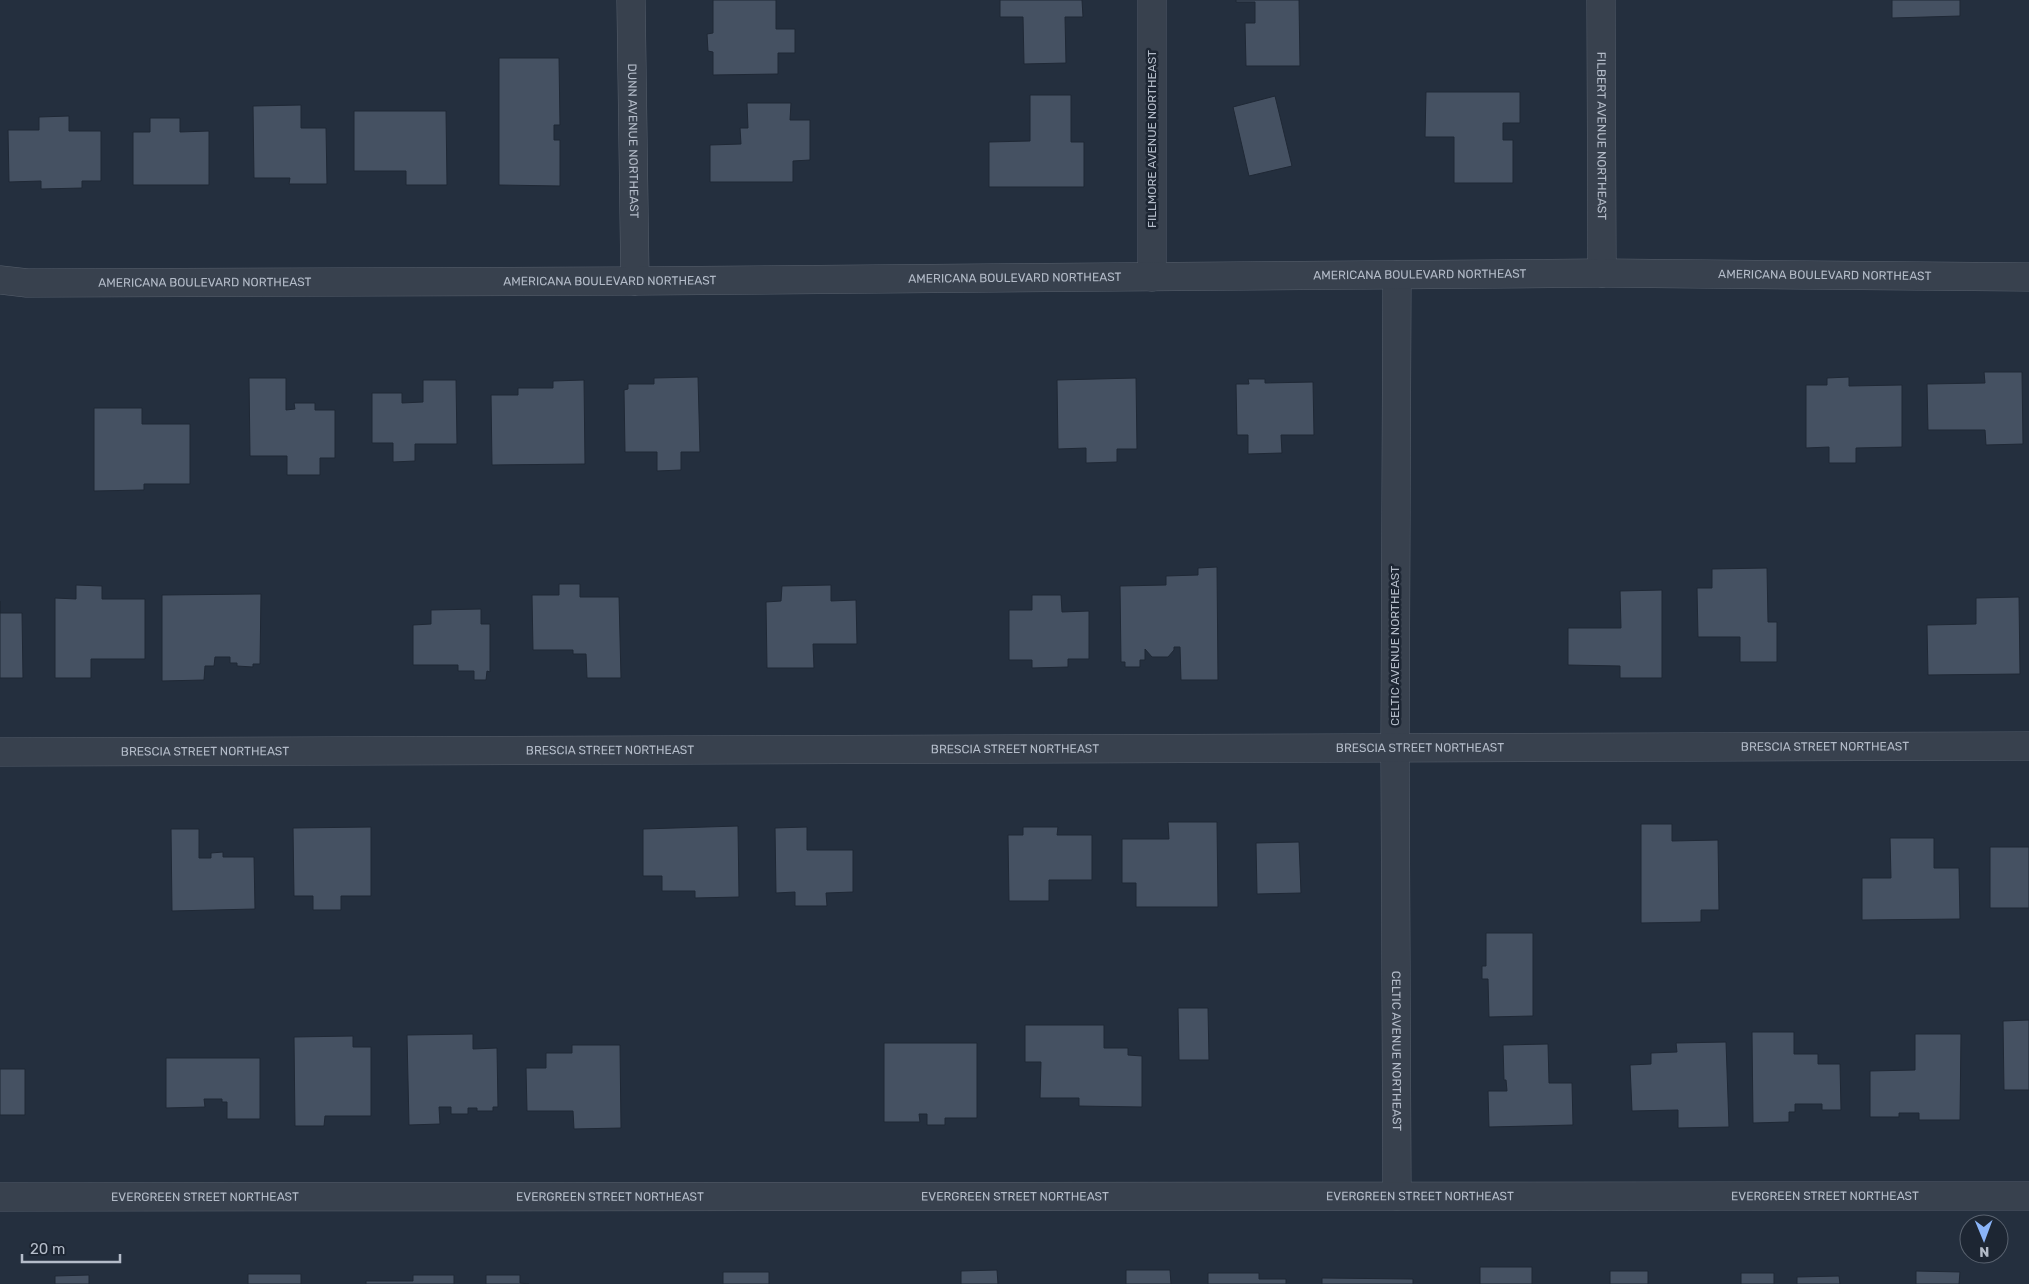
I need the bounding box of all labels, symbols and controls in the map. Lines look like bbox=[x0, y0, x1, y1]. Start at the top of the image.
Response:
street label: FILLMORE AVENUE NORTHEAST bbox=[1145, 50, 1159, 228]
street label: FILBERT AVENUE NORTHEAST bbox=[1594, 52, 1609, 220]
street label: DUNN AVENUE NORTHEAST bbox=[625, 63, 641, 219]
street label: AMERICANA BOULEVARD NORTHEAST bbox=[1313, 267, 1527, 282]
street label: AMERICANA BOULEVARD NORTHEAST bbox=[1718, 267, 1932, 283]
street label: AMERICANA BOULEVARD NORTHEAST bbox=[908, 270, 1122, 286]
street label: AMERICANA BOULEVARD NORTHEAST bbox=[503, 273, 717, 288]
street label: AMERICANA BOULEVARD NORTHEAST bbox=[98, 275, 312, 290]
street label: CELTIC AVENUE NORTHEAST bbox=[1388, 566, 1402, 726]
street label: BRESCIA STREET NORTHEAST bbox=[1741, 739, 1909, 754]
street label: BRESCIA STREET NORTHEAST bbox=[1336, 741, 1504, 755]
street label: BRESCIA STREET NORTHEAST bbox=[931, 742, 1099, 756]
street label: BRESCIA STREET NORTHEAST bbox=[526, 743, 694, 757]
street label: BRESCIA STREET NORTHEAST bbox=[121, 744, 289, 759]
street label: CELTIC AVENUE NORTHEAST bbox=[1389, 971, 1404, 1131]
street label: EVERGREEN STREET NORTHEAST bbox=[921, 1189, 1109, 1204]
street label: EVERGREEN STREET NORTHEAST bbox=[1326, 1189, 1514, 1203]
street label: EVERGREEN STREET NORTHEAST bbox=[1731, 1189, 1919, 1203]
street label: EVERGREEN STREET NORTHEAST bbox=[111, 1190, 299, 1204]
street label: EVERGREEN STREET NORTHEAST bbox=[516, 1190, 704, 1204]
north arrow bbox=[1959, 1214, 2009, 1264]
scale bar bbox=[22, 1232, 120, 1264]
text: 20 m bbox=[30, 1240, 65, 1258]
text: N bbox=[1979, 1243, 1989, 1260]

